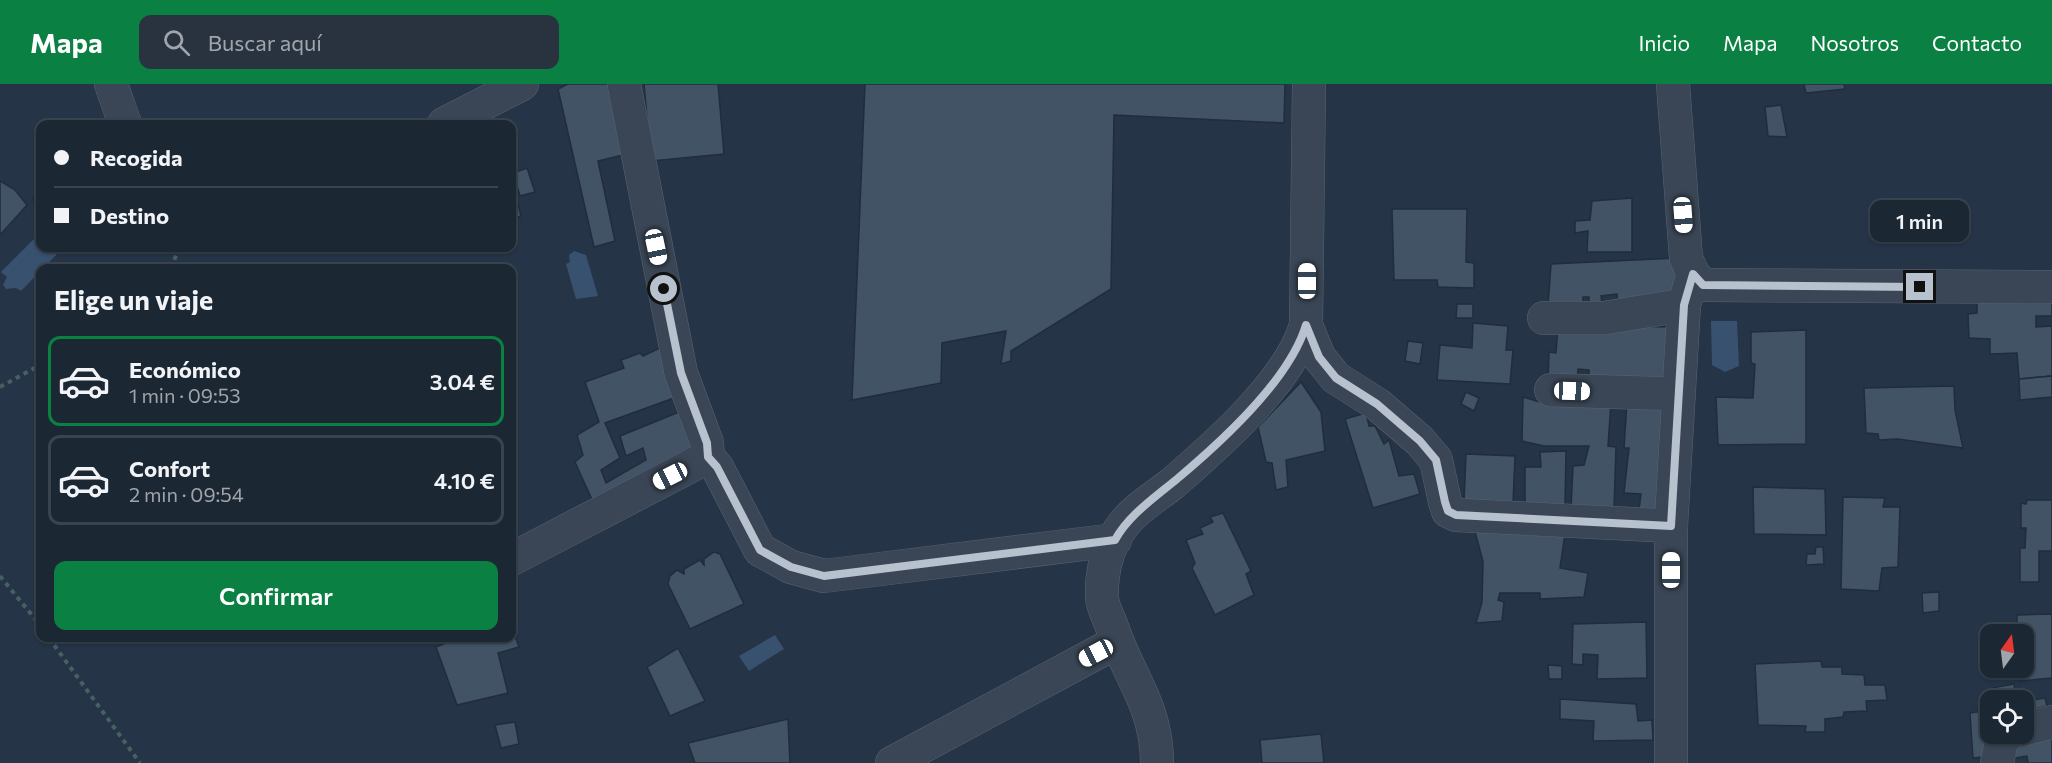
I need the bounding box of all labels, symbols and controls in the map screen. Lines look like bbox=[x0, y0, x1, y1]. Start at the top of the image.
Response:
search box bbox=[139, 15, 559, 69]
text: Mapa bbox=[30, 25, 103, 59]
icon: search bbox=[160, 26, 193, 59]
text: Buscar aquí bbox=[208, 29, 322, 56]
text: Inicio bbox=[1638, 30, 1690, 55]
text: Mapa bbox=[1723, 30, 1777, 55]
text: Nosotros bbox=[1810, 30, 1899, 55]
text: Contacto bbox=[1932, 30, 2022, 55]
text: Recogida bbox=[90, 144, 182, 171]
car bbox=[1673, 196, 1693, 234]
callout: 1 min bbox=[1870, 200, 1970, 242]
text: Destino bbox=[90, 202, 169, 229]
text: 1 min bbox=[1896, 209, 1943, 233]
car bbox=[643, 228, 669, 266]
car bbox=[1298, 263, 1316, 299]
route end bbox=[1906, 273, 1933, 300]
route start bbox=[650, 275, 677, 302]
text: Elige un viaje bbox=[54, 283, 213, 316]
icon: car bbox=[57, 354, 111, 408]
text: Económico bbox=[129, 356, 241, 383]
text: 3.04 € bbox=[430, 368, 495, 395]
car bbox=[1554, 381, 1590, 401]
text: 1 min · 09:53 bbox=[129, 383, 241, 407]
icon: car bbox=[57, 453, 111, 507]
text: Confort bbox=[129, 455, 210, 482]
car bbox=[650, 460, 690, 492]
text: 4.10 € bbox=[434, 467, 495, 494]
text: 2 min · 09:54 bbox=[129, 482, 244, 506]
car bbox=[1662, 552, 1680, 588]
button: Confirmar bbox=[54, 561, 498, 630]
north arrow bbox=[1980, 624, 2034, 678]
map controls bbox=[1980, 624, 2034, 744]
car bbox=[1076, 637, 1116, 669]
button: locate bbox=[1980, 690, 2034, 744]

